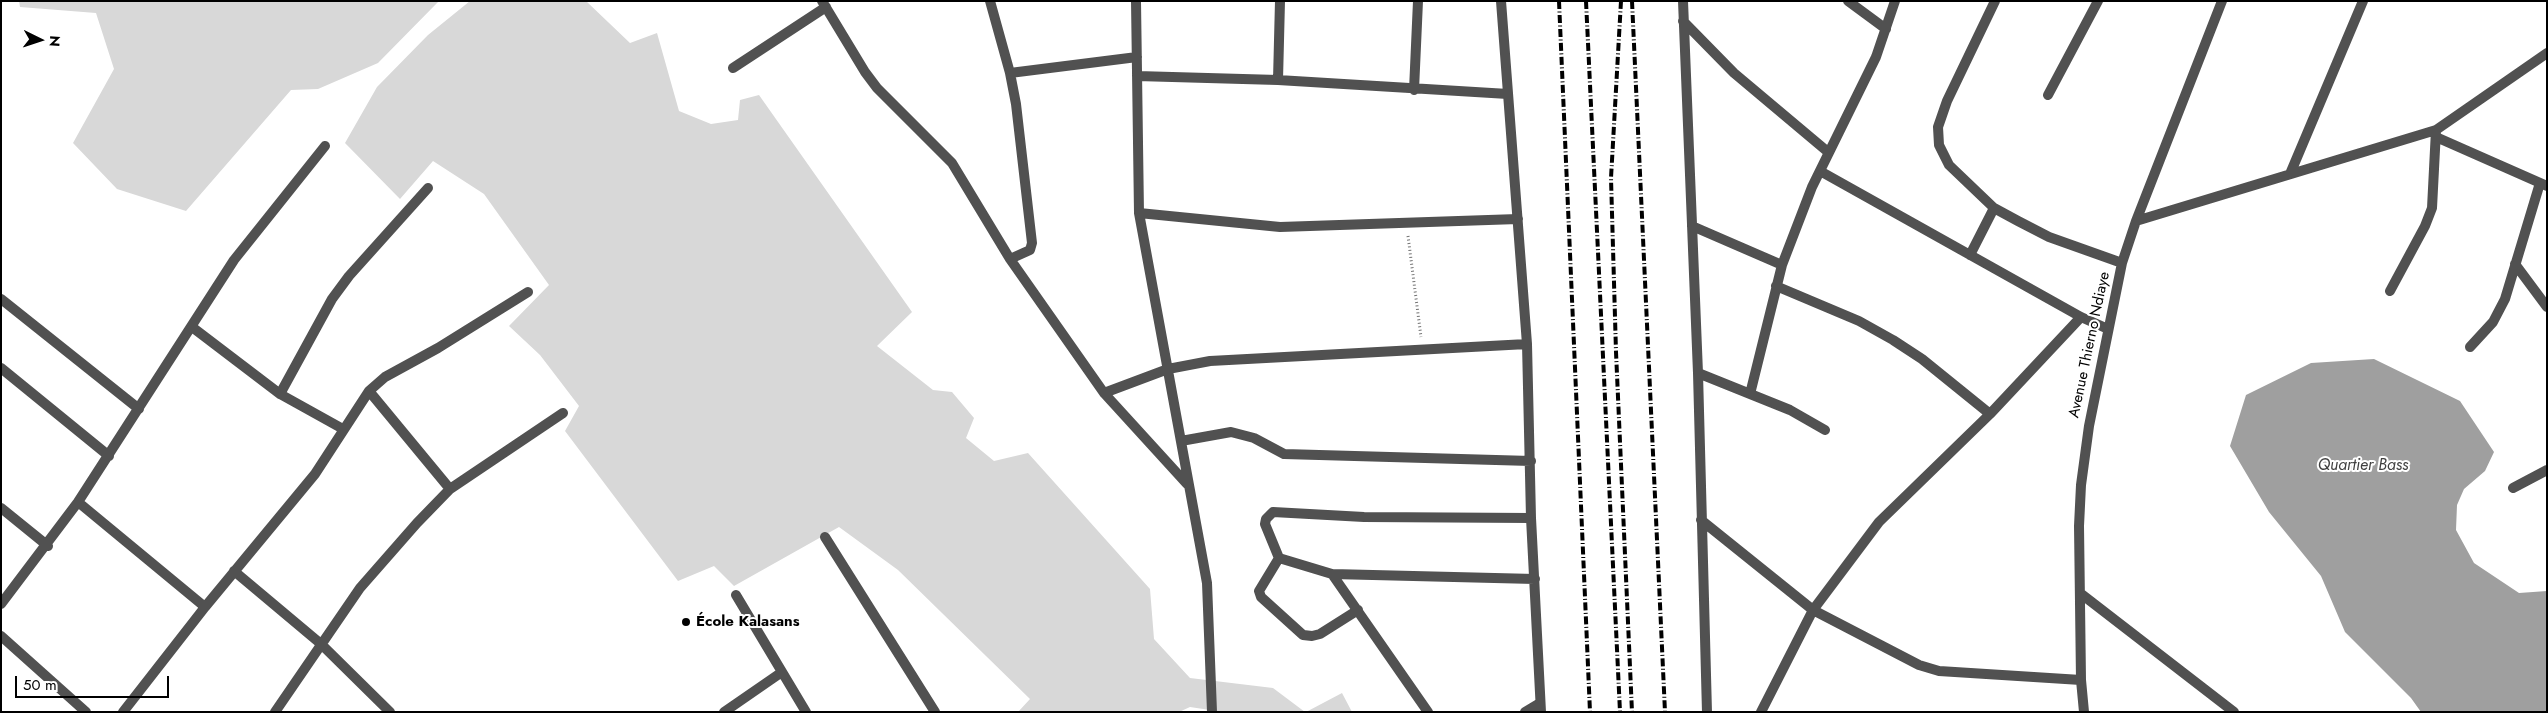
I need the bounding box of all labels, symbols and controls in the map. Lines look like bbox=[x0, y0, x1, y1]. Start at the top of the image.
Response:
north arrow bbox=[15, 15, 65, 65]
text: N bbox=[45, 35, 65, 47]
street label: Avenue Thierno Ndiaye bbox=[2066, 270, 2114, 420]
water label: Quartier Bass bbox=[2318, 456, 2408, 476]
place label: École Kalasans bbox=[696, 613, 800, 631]
marker: École Kalasans bbox=[680, 616, 692, 628]
scale bar bbox=[18, 666, 171, 698]
text: 50 m bbox=[23, 674, 57, 696]

